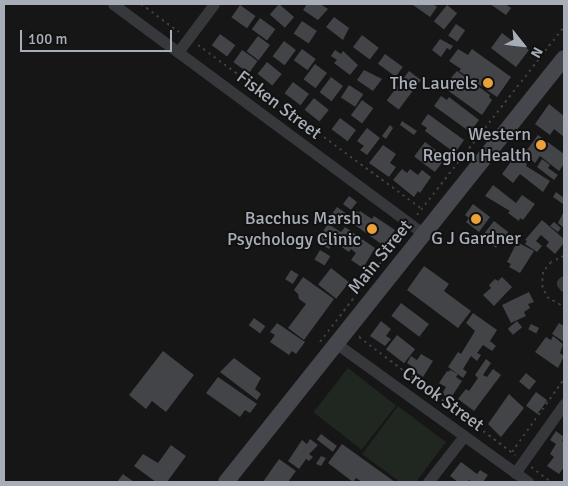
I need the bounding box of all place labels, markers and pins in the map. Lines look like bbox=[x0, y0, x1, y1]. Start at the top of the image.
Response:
place label: The Laurels bbox=[390, 72, 478, 94]
marker: The Laurels bbox=[482, 77, 494, 89]
place label: Western Region Health bbox=[423, 124, 531, 166]
marker: Western Region Health bbox=[535, 139, 547, 151]
place label: Bacchus Marsh Psychology Clinic bbox=[227, 208, 361, 250]
marker: G J Gardner bbox=[470, 213, 482, 225]
marker: Bacchus Marsh Psychology Clinic bbox=[365, 222, 379, 236]
place label: G J Gardner bbox=[431, 227, 521, 249]

